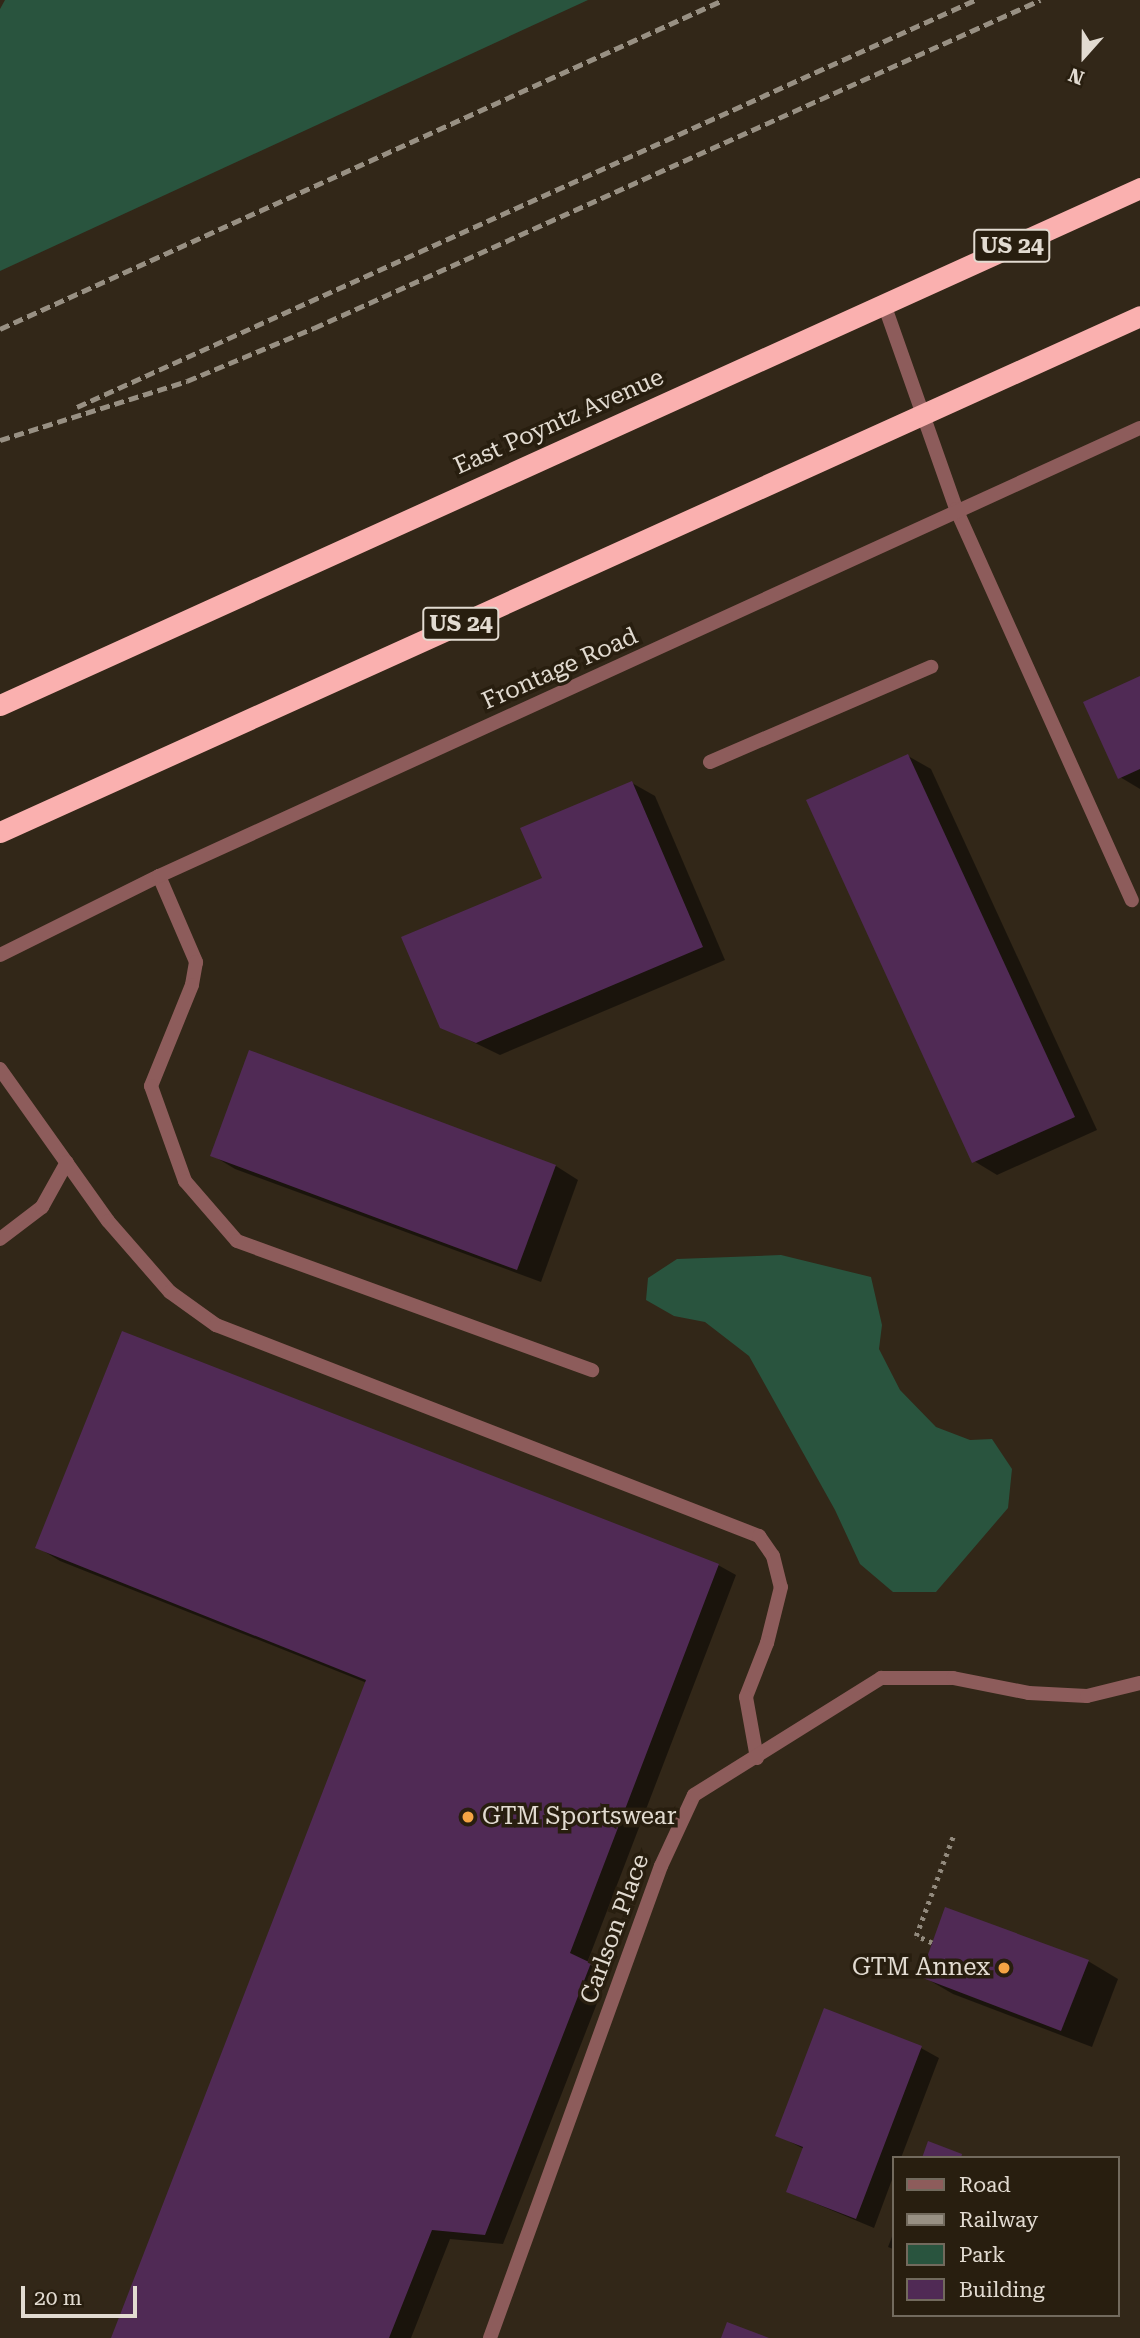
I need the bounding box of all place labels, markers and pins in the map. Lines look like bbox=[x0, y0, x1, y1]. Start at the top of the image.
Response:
place label: GTM Sportswear bbox=[482, 1803, 677, 1831]
marker: GTM Sportswear bbox=[460, 1809, 476, 1825]
place label: GTM Annex bbox=[852, 1954, 990, 1982]
marker: GTM Annex bbox=[996, 1960, 1012, 1976]

